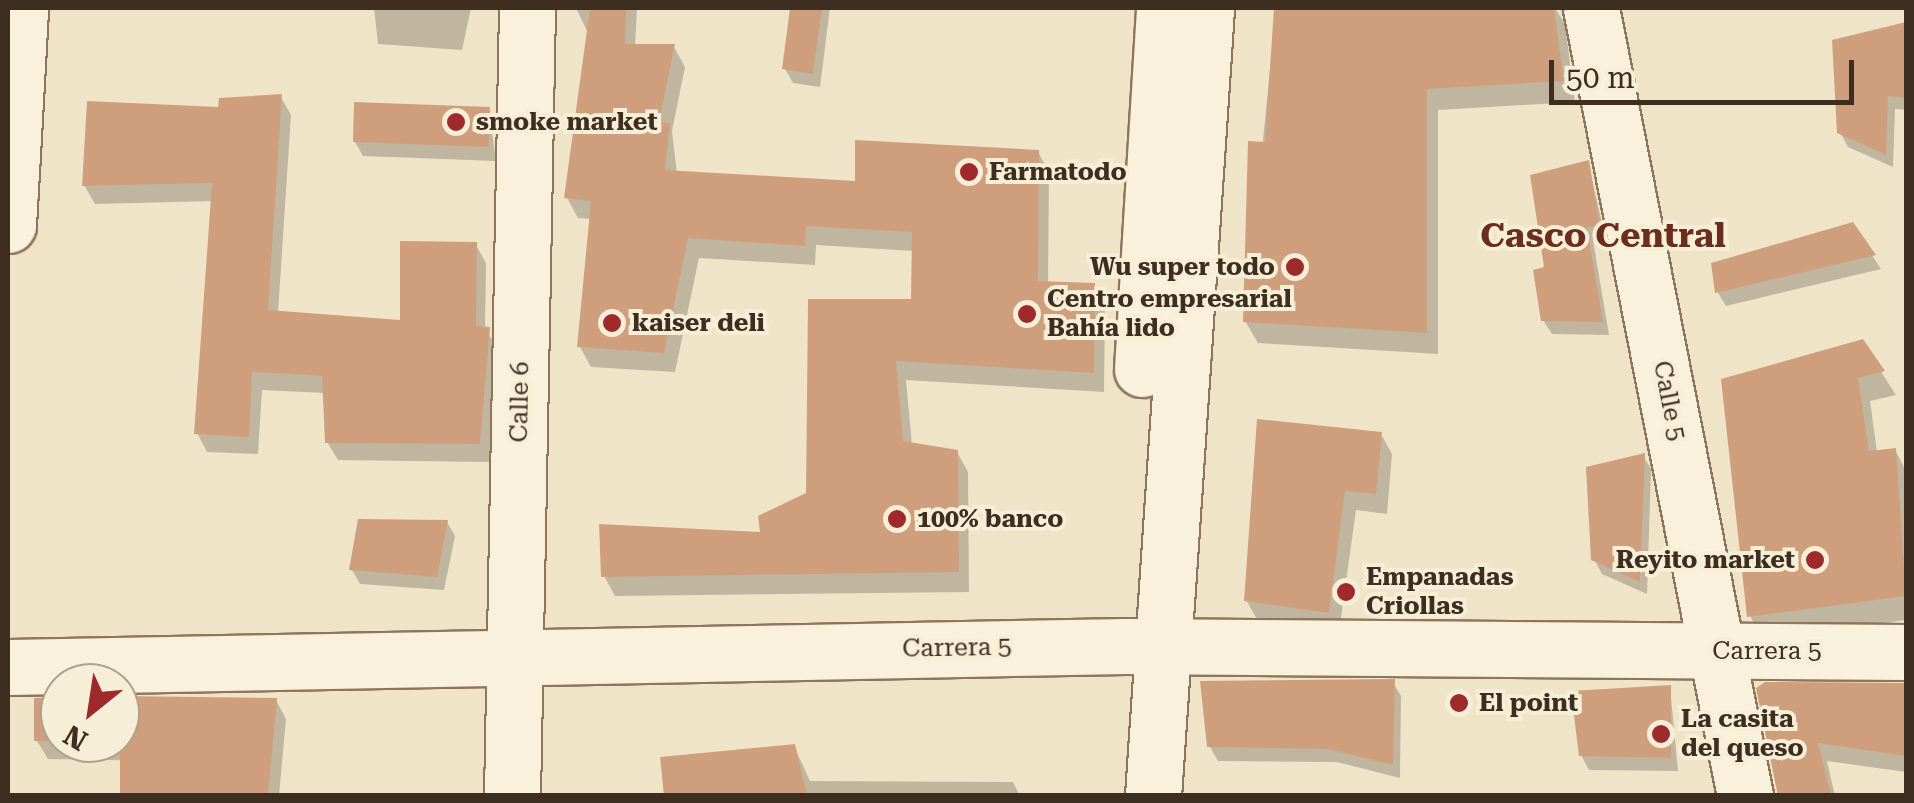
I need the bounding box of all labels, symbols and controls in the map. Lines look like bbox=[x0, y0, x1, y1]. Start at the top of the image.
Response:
scale bar bbox=[1554, 40, 1859, 102]
text: 50 m bbox=[1566, 60, 1635, 95]
place label: smoke market bbox=[476, 107, 658, 137]
marker: smoke market bbox=[445, 111, 467, 133]
place label: Farmatodo bbox=[989, 157, 1127, 187]
marker: Farmatodo bbox=[958, 161, 980, 183]
district label: Casco Central bbox=[1480, 215, 1726, 257]
place label: Wu super todo bbox=[1090, 252, 1275, 282]
marker: Wu super todo bbox=[1284, 256, 1306, 278]
place label: Centro empresarial Bahía lido bbox=[1047, 285, 1292, 344]
marker: Centro empresarial Bahía lido bbox=[1016, 303, 1038, 325]
place label: kaiser deli bbox=[632, 308, 765, 338]
marker: kaiser deli bbox=[601, 312, 623, 334]
street label: Calle 5 bbox=[1647, 358, 1691, 444]
street label: Calle 6 bbox=[504, 361, 536, 443]
place label: 100% banco bbox=[917, 504, 1063, 534]
marker: 100% banco bbox=[886, 508, 908, 530]
place label: Reyito market bbox=[1616, 545, 1795, 575]
marker: Reyito market bbox=[1804, 549, 1826, 571]
place label: Empanadas Criollas bbox=[1366, 563, 1514, 622]
marker: Empanadas Criollas bbox=[1335, 581, 1357, 603]
street label: Carrera 5 bbox=[902, 632, 1012, 664]
street label: Carrera 5 bbox=[1712, 636, 1822, 666]
north arrow bbox=[40, 663, 140, 763]
place label: El point bbox=[1479, 688, 1578, 718]
marker: El point bbox=[1448, 692, 1470, 714]
place label: La casita del queso bbox=[1681, 705, 1804, 764]
text: N bbox=[58, 718, 93, 757]
marker: La casita del queso bbox=[1650, 723, 1672, 745]

